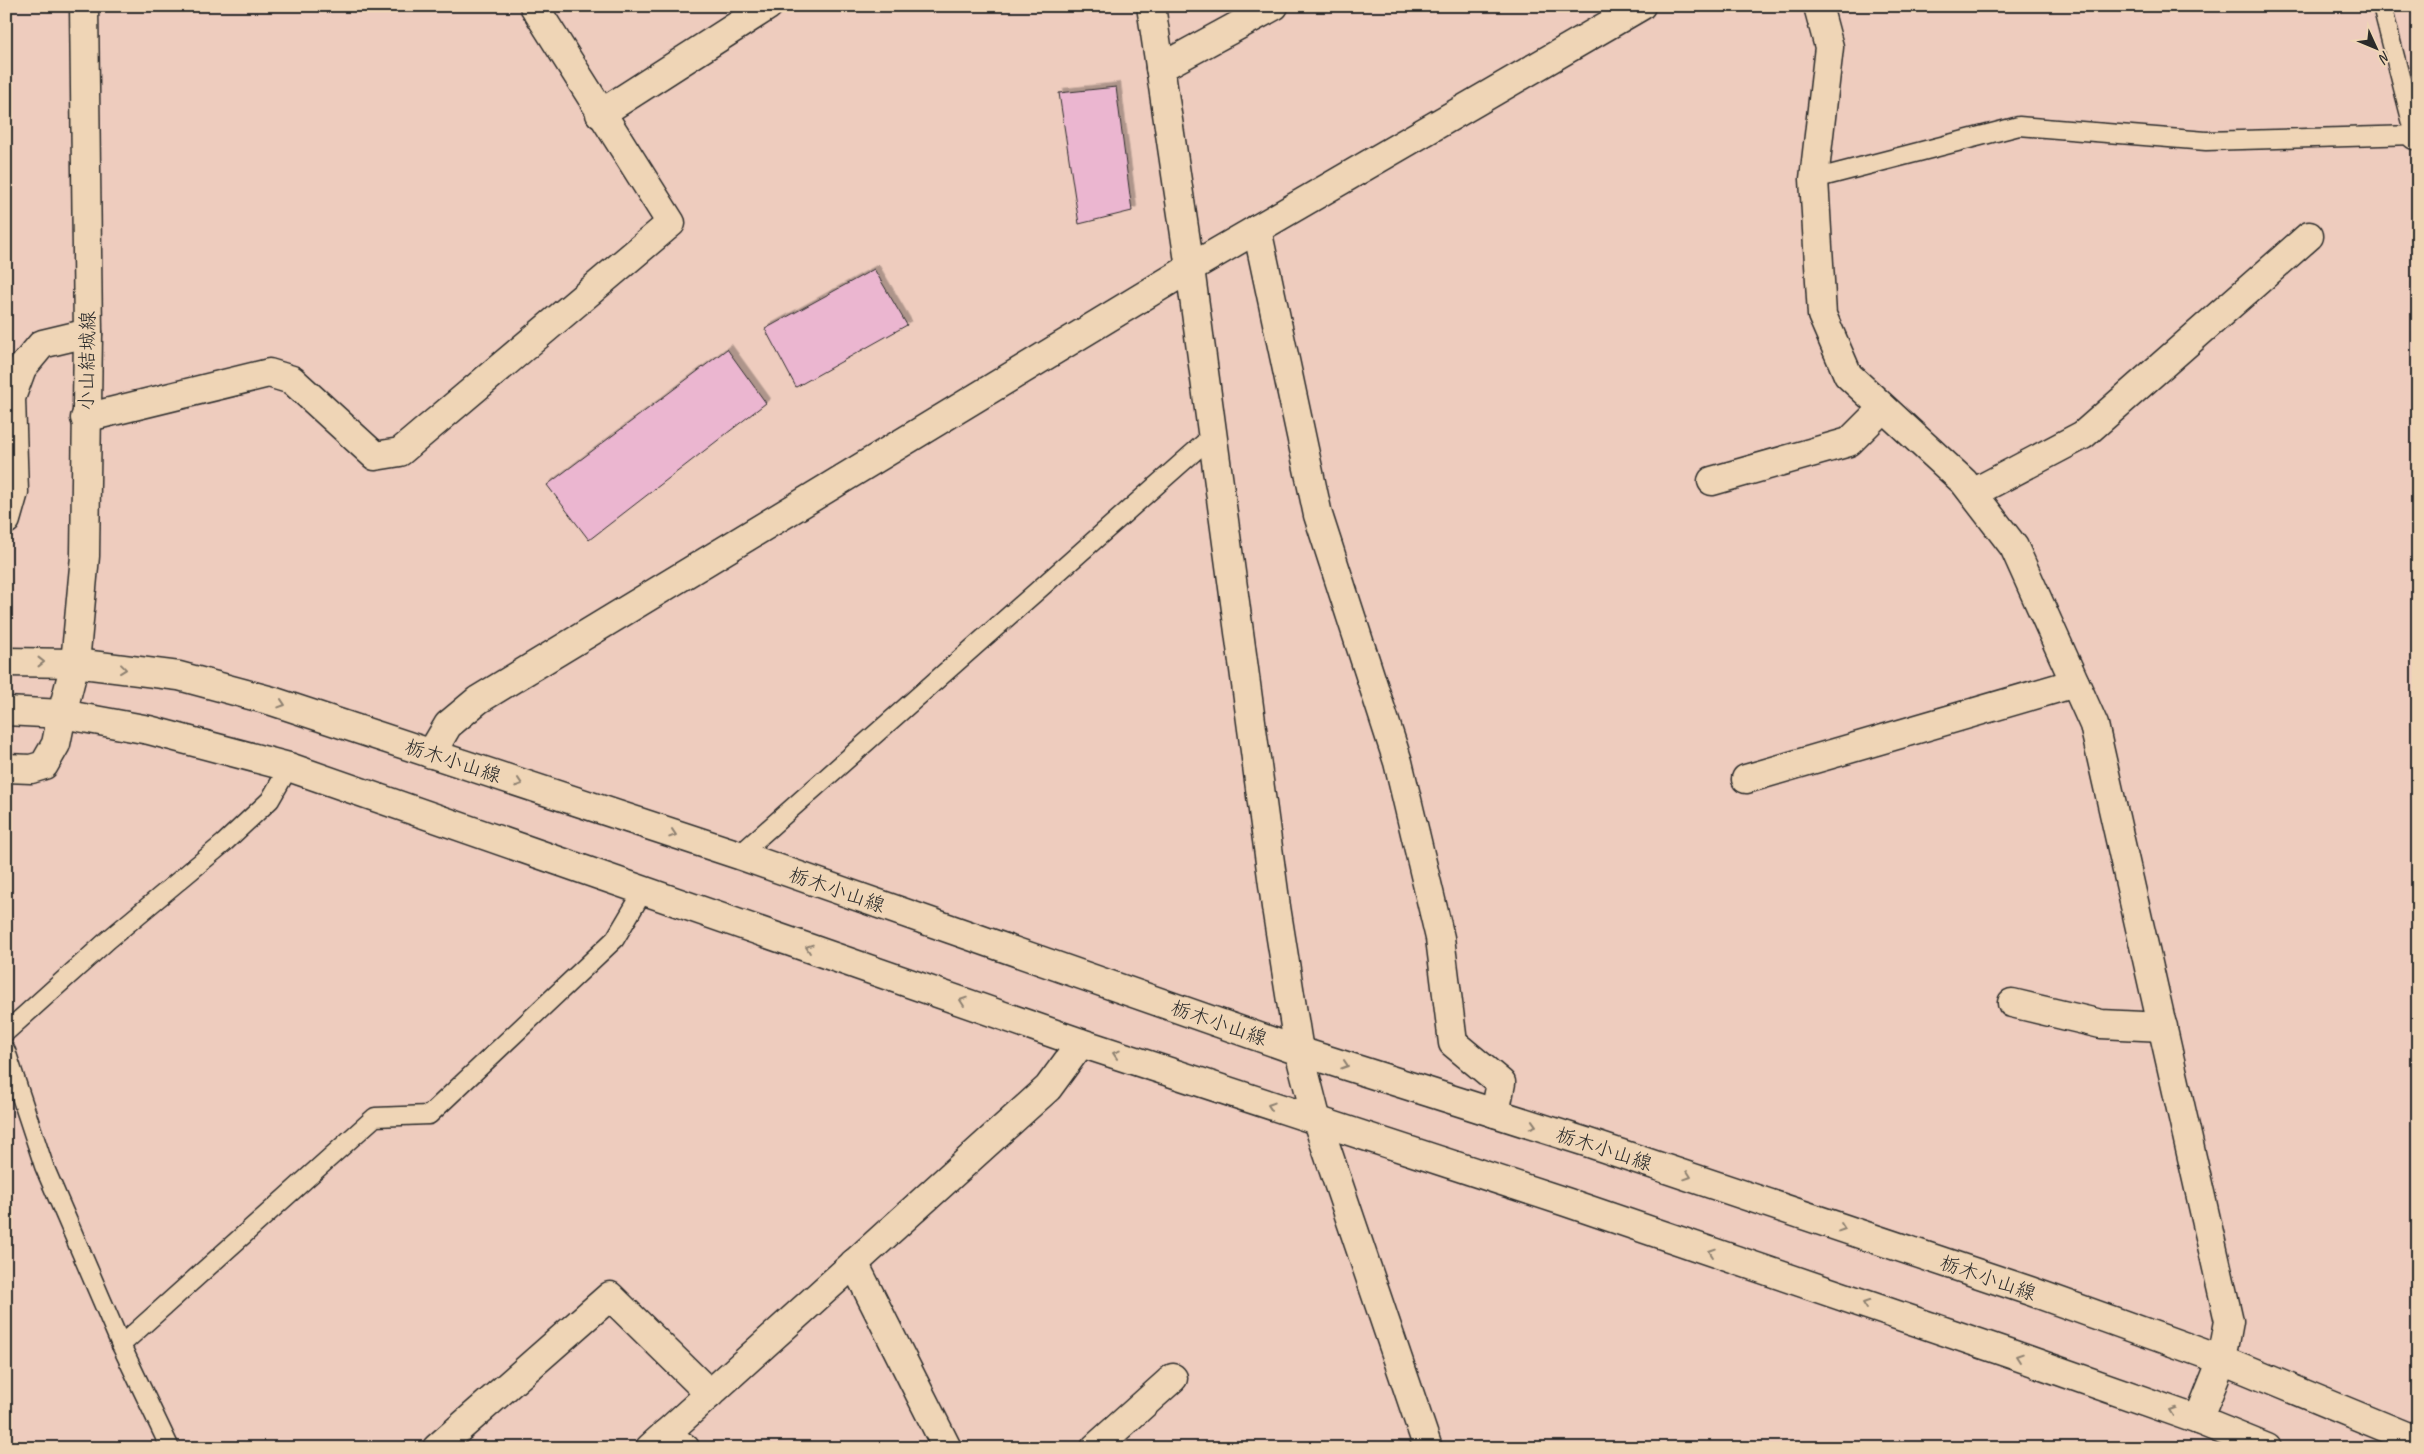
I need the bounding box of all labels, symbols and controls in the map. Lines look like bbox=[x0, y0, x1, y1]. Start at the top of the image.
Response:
north arrow bbox=[2352, 22, 2402, 72]
text: N bbox=[2374, 48, 2394, 67]
street label: 小山結城線 bbox=[74, 311, 100, 411]
one-way arrow bbox=[37, 657, 45, 667]
one-way arrow bbox=[120, 663, 128, 674]
one-way arrow bbox=[277, 699, 285, 709]
street label: 栃木小山線 bbox=[402, 734, 504, 788]
one-way arrow bbox=[514, 777, 523, 787]
one-way arrow bbox=[669, 828, 677, 838]
street label: 栃木小山線 bbox=[786, 862, 888, 918]
one-way arrow bbox=[806, 944, 814, 954]
street label: 栃木小山線 bbox=[1168, 995, 1270, 1051]
one-way arrow bbox=[959, 997, 968, 1007]
one-way arrow bbox=[1113, 1050, 1121, 1060]
one-way arrow bbox=[1340, 1060, 1349, 1070]
one-way arrow bbox=[1267, 1101, 1275, 1111]
one-way arrow bbox=[1528, 1120, 1537, 1130]
street label: 栃木小山線 bbox=[1553, 1122, 1655, 1176]
one-way arrow bbox=[1683, 1171, 1691, 1181]
one-way arrow bbox=[1837, 1222, 1845, 1232]
one-way arrow bbox=[1708, 1248, 1716, 1258]
street label: 栃木小山線 bbox=[1937, 1250, 2039, 1306]
one-way arrow bbox=[1862, 1300, 1870, 1310]
one-way arrow bbox=[2016, 1353, 2024, 1363]
one-way arrow bbox=[2169, 1407, 2177, 1417]

